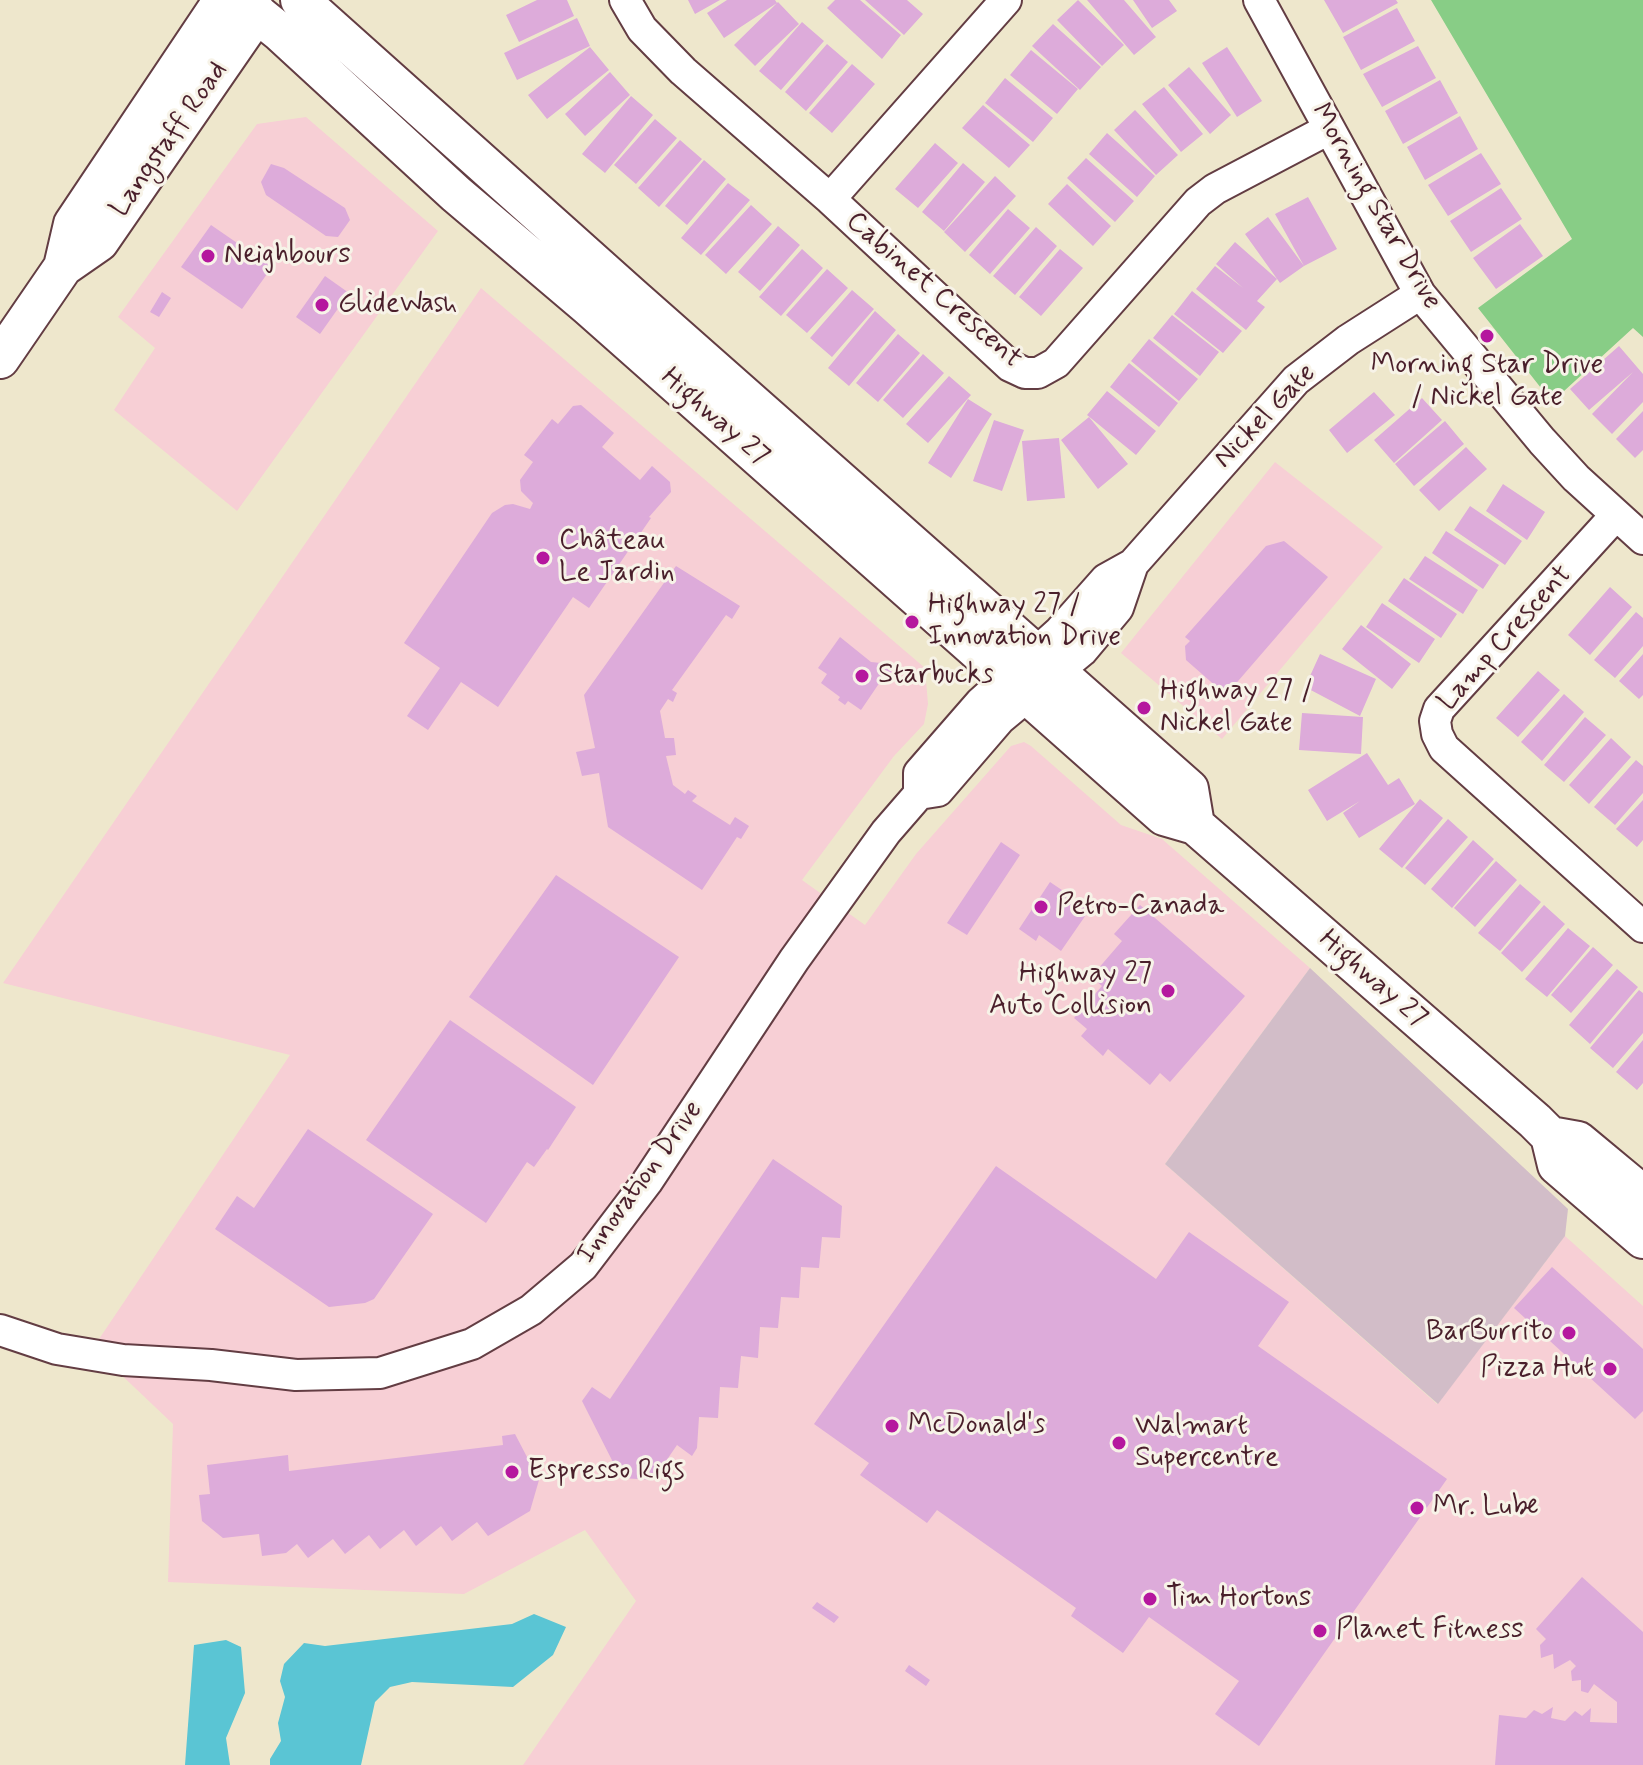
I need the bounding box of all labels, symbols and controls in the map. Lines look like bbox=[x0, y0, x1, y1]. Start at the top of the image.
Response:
street label: Langstaff Road bbox=[104, 56, 236, 224]
street label: Morning Star Drive bbox=[1302, 98, 1448, 316]
street label: Cabinet Crescent bbox=[838, 205, 1028, 377]
place label: Neighbours bbox=[224, 239, 351, 273]
marker: Neighbours bbox=[199, 247, 217, 265]
place label: GlideWash bbox=[338, 288, 458, 322]
marker: GlideWash bbox=[313, 296, 331, 314]
marker: Morning Star Drive / Nickel Gate bbox=[1478, 327, 1496, 345]
place label: Morning Star Drive / Nickel Gate bbox=[1371, 349, 1603, 415]
street label: Nickel Gate bbox=[1208, 358, 1324, 476]
street label: Highway 27 bbox=[653, 362, 775, 474]
place label: Château Le Jardin bbox=[559, 525, 674, 591]
marker: Château Le Jardin bbox=[534, 549, 552, 567]
street label: Lamp Crescent bbox=[1432, 559, 1580, 719]
place label: Highway 27 / Innovation Drive bbox=[928, 589, 1121, 655]
marker: Highway 27 / Innovation Drive bbox=[903, 613, 921, 631]
place label: Starbucks bbox=[878, 659, 993, 693]
marker: Starbucks bbox=[853, 667, 871, 685]
place label: Highway 27 / Nickel Gate bbox=[1160, 675, 1313, 741]
marker: Highway 27 / Nickel Gate bbox=[1135, 699, 1153, 717]
place label: Petro-Canada bbox=[1057, 890, 1224, 924]
marker: Petro-Canada bbox=[1032, 898, 1050, 916]
street label: Highway 27 bbox=[1311, 924, 1433, 1036]
place label: Highway 27 Auto Collision bbox=[989, 958, 1152, 1024]
marker: Highway 27 Auto Collision bbox=[1159, 982, 1177, 1000]
street label: Innovation Drive bbox=[571, 1095, 711, 1271]
place label: BarBurrito bbox=[1426, 1316, 1553, 1350]
marker: BarBurrito bbox=[1560, 1324, 1578, 1342]
place label: Pizza Hut bbox=[1480, 1352, 1594, 1386]
marker: Pizza Hut bbox=[1601, 1360, 1619, 1378]
place label: McDonald's bbox=[908, 1409, 1045, 1443]
place label: Walmart Supercentre bbox=[1135, 1410, 1279, 1476]
marker: McDonald's bbox=[883, 1417, 901, 1435]
marker: Walmart Supercentre bbox=[1110, 1434, 1128, 1452]
place label: Espresso Rigs bbox=[528, 1455, 685, 1489]
marker: Espresso Rigs bbox=[503, 1463, 521, 1481]
place label: Mr. Lube bbox=[1433, 1491, 1539, 1525]
marker: Mr. Lube bbox=[1408, 1499, 1426, 1517]
place label: Tim Hortons bbox=[1166, 1582, 1311, 1616]
marker: Tim Hortons bbox=[1141, 1590, 1159, 1608]
place label: Planet Fitness bbox=[1336, 1614, 1523, 1648]
marker: Planet Fitness bbox=[1311, 1622, 1329, 1640]

